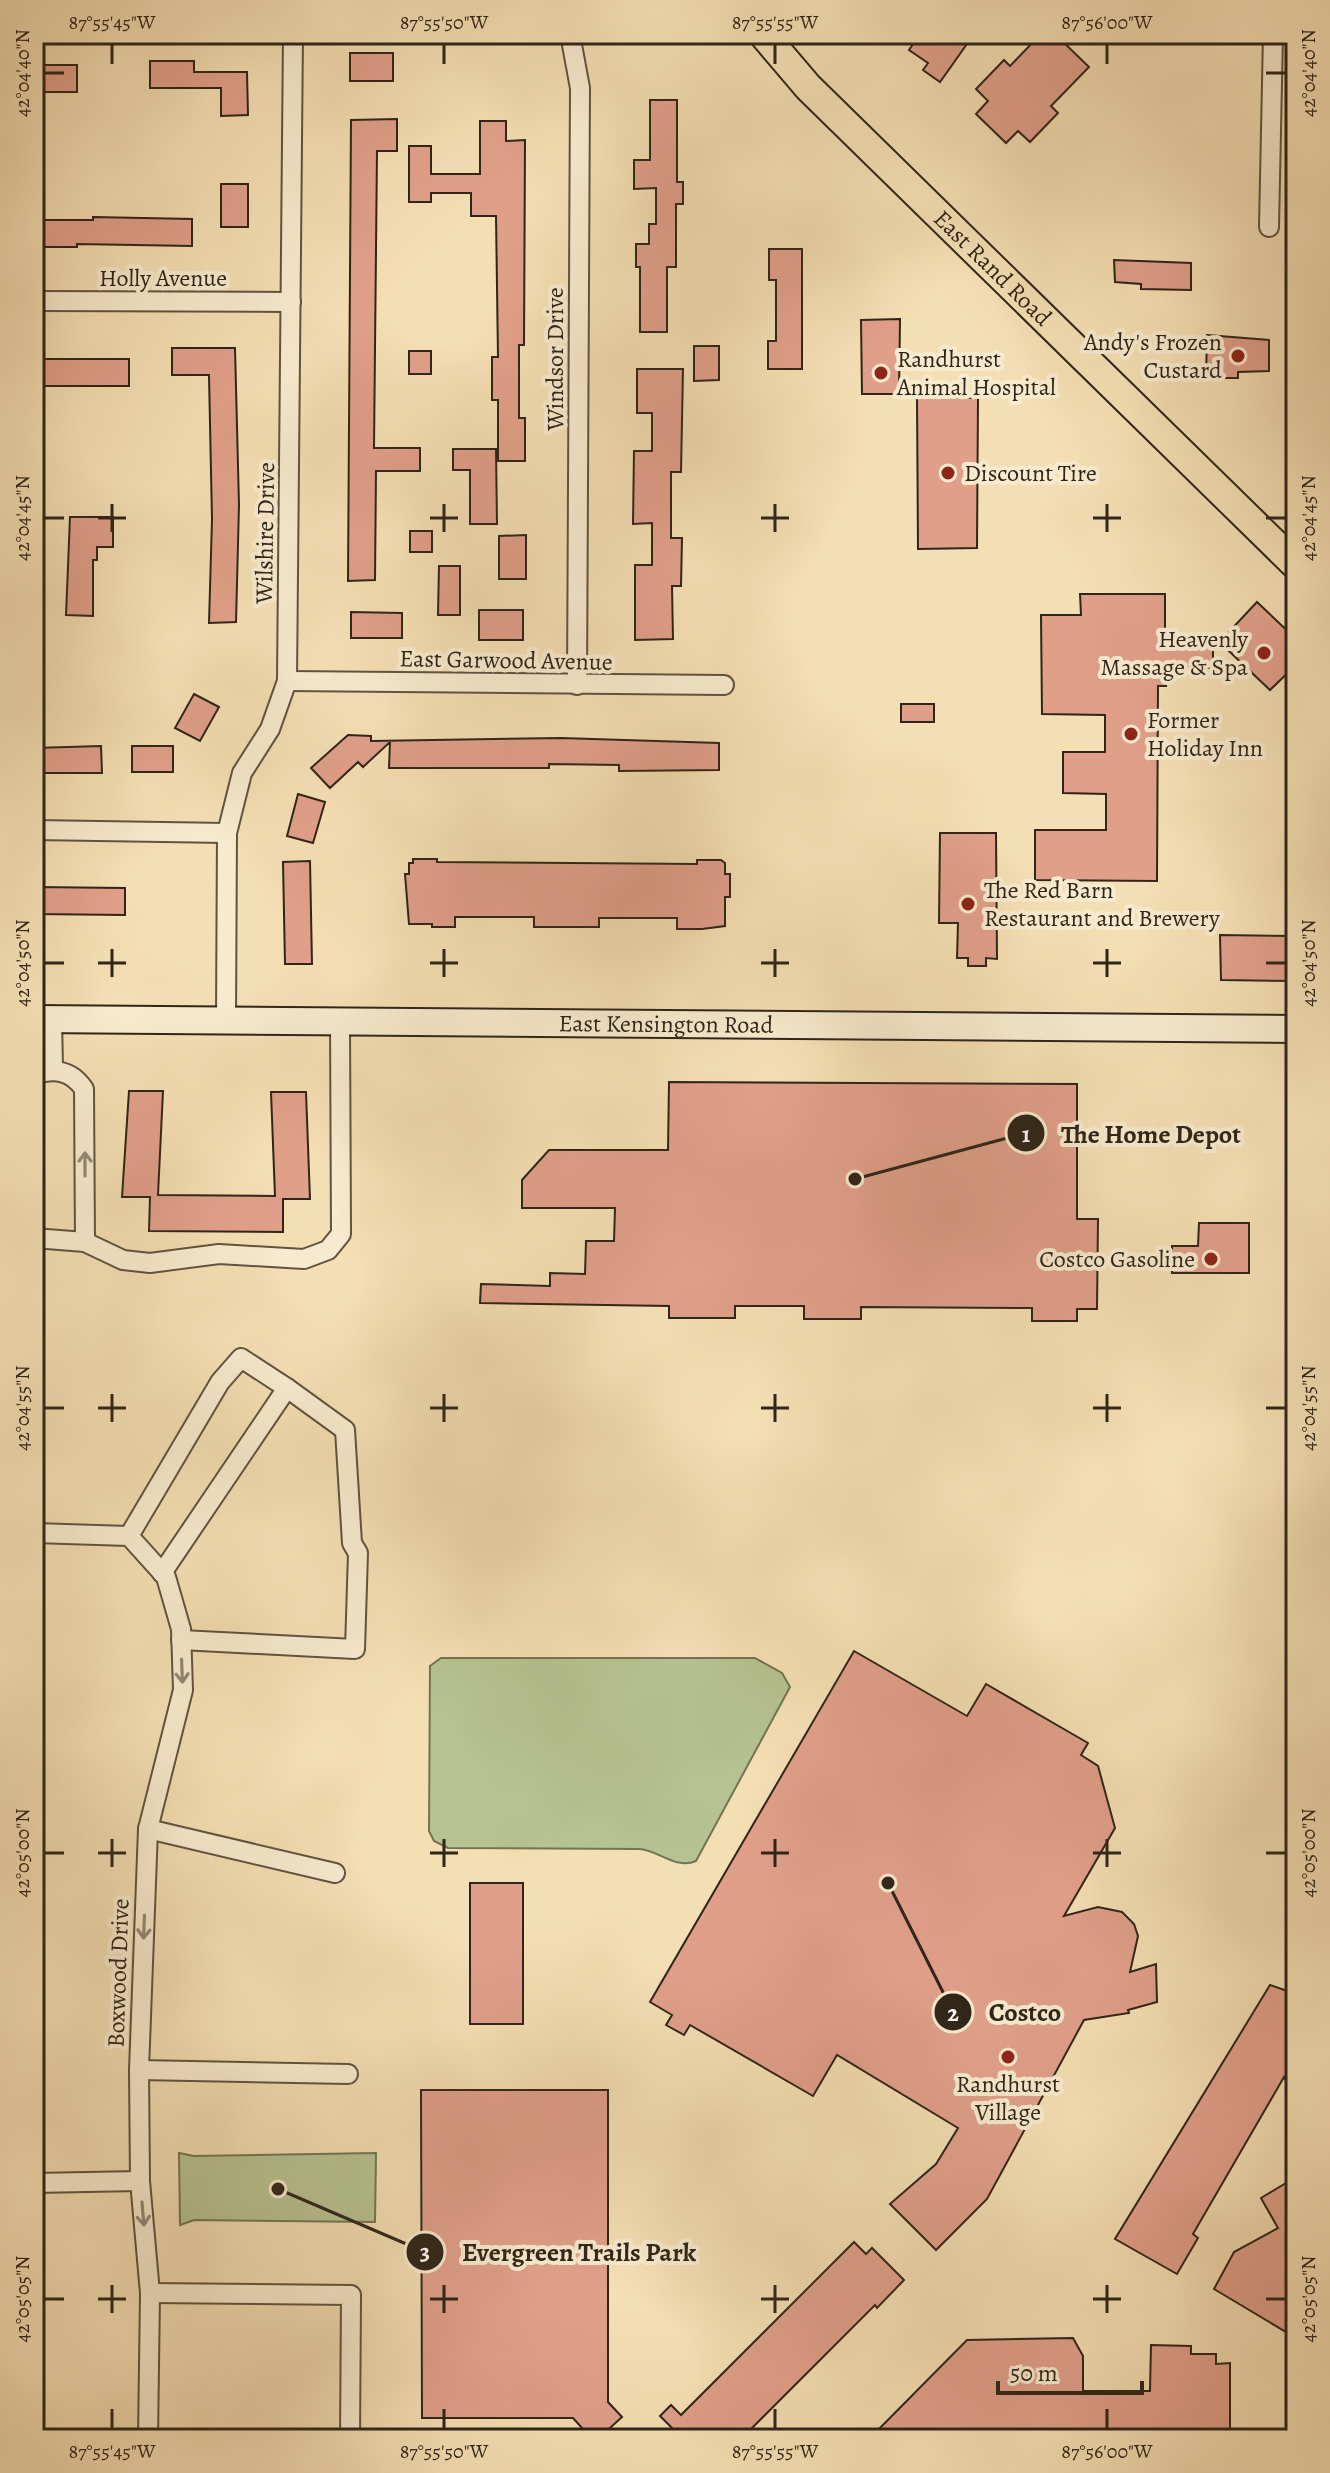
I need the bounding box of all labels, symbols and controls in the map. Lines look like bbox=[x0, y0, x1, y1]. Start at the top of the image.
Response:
text: 87°55'45"W bbox=[68, 9, 156, 36]
text: 87°55'50"W bbox=[400, 9, 489, 36]
text: 87°55'55"W bbox=[732, 9, 819, 36]
text: 87°56'00"W bbox=[1061, 9, 1153, 36]
text: 42°04'40"N bbox=[9, 29, 36, 117]
text: 42°04'40"N bbox=[1295, 29, 1322, 117]
street label: East Rand Road bbox=[927, 203, 1059, 333]
street label: Holly Avenue bbox=[99, 262, 227, 294]
street label: Windsor Drive bbox=[539, 287, 571, 432]
place label: Andy's Frozen Custard bbox=[1083, 326, 1222, 386]
place label: Randhurst Animal Hospital bbox=[896, 343, 1056, 403]
marker: Andy's Frozen Custard bbox=[1229, 347, 1247, 365]
marker: Randhurst Animal Hospital bbox=[872, 364, 890, 382]
place label: Discount Tire bbox=[964, 457, 1097, 489]
street label: Wilshire Drive bbox=[248, 462, 282, 605]
marker: Discount Tire bbox=[939, 464, 957, 482]
text: 42°04'45"N bbox=[9, 475, 36, 561]
text: 42°04'45"N bbox=[1295, 475, 1322, 561]
place label: Heavenly Massage & Spa bbox=[1101, 623, 1249, 683]
street label: East Garwood Avenue bbox=[399, 642, 613, 678]
marker: Heavenly Massage & Spa bbox=[1255, 644, 1273, 662]
place label: Former Holiday Inn bbox=[1147, 704, 1263, 764]
marker: Former Holiday Inn bbox=[1122, 725, 1140, 743]
place label: The Red Barn Restaurant and Brewery bbox=[984, 874, 1220, 934]
marker: The Red Barn Restaurant and Brewery bbox=[959, 895, 977, 913]
text: 42°04'50"N bbox=[9, 919, 36, 1007]
text: 42°04'50"N bbox=[1295, 919, 1322, 1007]
street label: East Kensington Road bbox=[558, 1007, 774, 1041]
callout: The Home Depot bbox=[1006, 1108, 1257, 1158]
text: The Home Depot bbox=[1061, 1117, 1241, 1152]
text: 1 bbox=[1022, 1118, 1031, 1150]
one-way arrow bbox=[77, 1151, 93, 1178]
place label: Costco Gasoline bbox=[1039, 1243, 1195, 1275]
marker: Costco Gasoline bbox=[1202, 1250, 1220, 1268]
text: 42°04'55"N bbox=[9, 1365, 36, 1451]
text: 42°04'55"N bbox=[1295, 1365, 1322, 1451]
one-way arrow bbox=[175, 1657, 190, 1684]
text: 42°05'00"N bbox=[9, 1808, 36, 1898]
text: 42°05'00"N bbox=[1295, 1808, 1322, 1898]
street label: Boxwood Drive bbox=[99, 1898, 137, 2048]
one-way arrow bbox=[137, 1913, 152, 1940]
callout: Costco bbox=[933, 1987, 1077, 2037]
text: Costco bbox=[989, 1995, 1061, 2030]
text: 2 bbox=[947, 1997, 959, 2029]
marker: Randhurst Village bbox=[999, 2048, 1017, 2066]
place label: Randhurst Village bbox=[956, 2068, 1060, 2128]
one-way arrow bbox=[136, 2200, 151, 2227]
callout: Evergreen Trails Park bbox=[405, 2227, 712, 2277]
text: Evergreen Trails Park bbox=[462, 2235, 697, 2270]
text: 3 bbox=[420, 2236, 430, 2268]
text: 42°05'05"N bbox=[9, 2256, 36, 2342]
text: 42°05'05"N bbox=[1295, 2256, 1322, 2342]
scale bar bbox=[998, 2345, 1142, 2395]
text: 50 m bbox=[1010, 2357, 1058, 2389]
text: 87°55'45"W bbox=[68, 2438, 156, 2465]
text: 87°55'50"W bbox=[400, 2438, 489, 2465]
text: 87°55'55"W bbox=[732, 2438, 819, 2465]
text: 87°56'00"W bbox=[1061, 2438, 1153, 2465]

